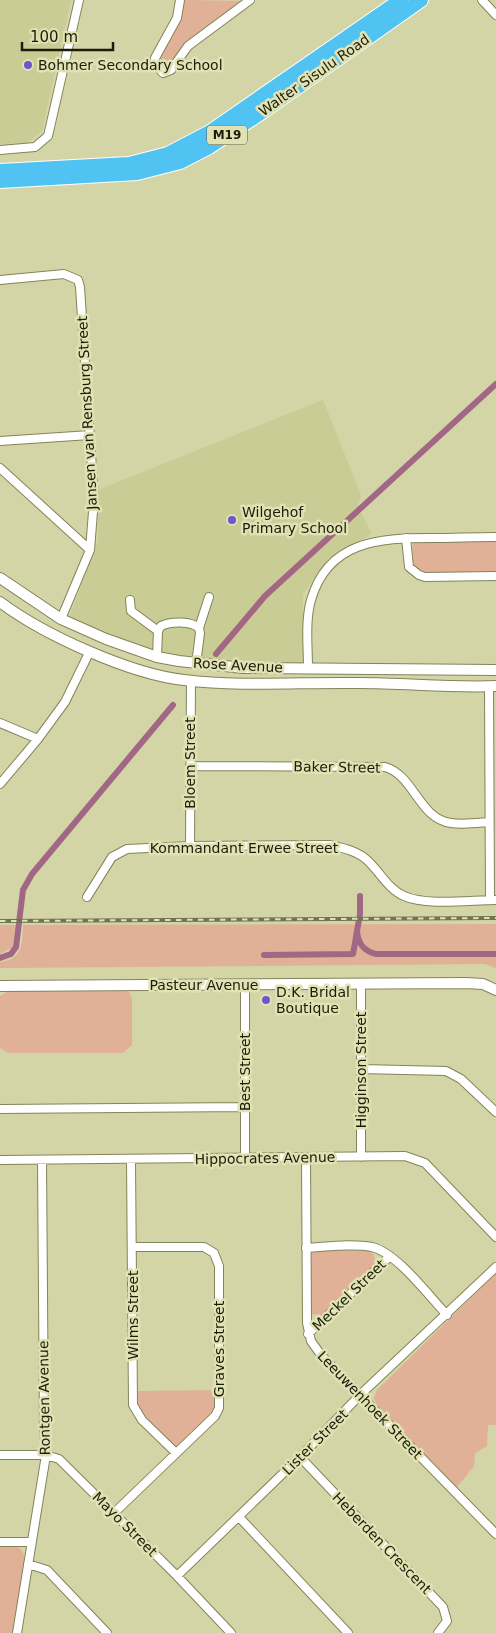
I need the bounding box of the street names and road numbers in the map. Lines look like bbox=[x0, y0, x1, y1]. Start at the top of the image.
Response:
street label: Walter Sisulu Road bbox=[256, 31, 372, 119]
road number: M19 bbox=[207, 126, 247, 144]
street label: Jansen van Rensburg Street bbox=[74, 315, 100, 511]
street label: Rose Avenue bbox=[193, 655, 283, 675]
street label: Bloem Street bbox=[182, 717, 198, 809]
street label: Baker Street bbox=[293, 758, 381, 776]
street label: Kommandant Erwee Street bbox=[150, 840, 339, 856]
street label: Pasteur Avenue bbox=[150, 977, 258, 993]
street label: Higginson Street bbox=[353, 1011, 369, 1128]
street label: Best Street bbox=[237, 1032, 253, 1111]
street label: Hippocrates Avenue bbox=[195, 1149, 335, 1167]
street label: Meckel Street bbox=[309, 1256, 389, 1334]
street label: Wilms Street bbox=[125, 1270, 141, 1360]
street label: Graves Street bbox=[211, 1300, 227, 1397]
street label: Rontgen Avenue bbox=[35, 1340, 53, 1456]
street label: Leeuwenhoek Street bbox=[314, 1348, 426, 1463]
street label: Lister Street bbox=[279, 1406, 351, 1478]
street label: Mayo Street bbox=[89, 1488, 161, 1560]
street label: Heberden Crescent bbox=[329, 1489, 435, 1597]

